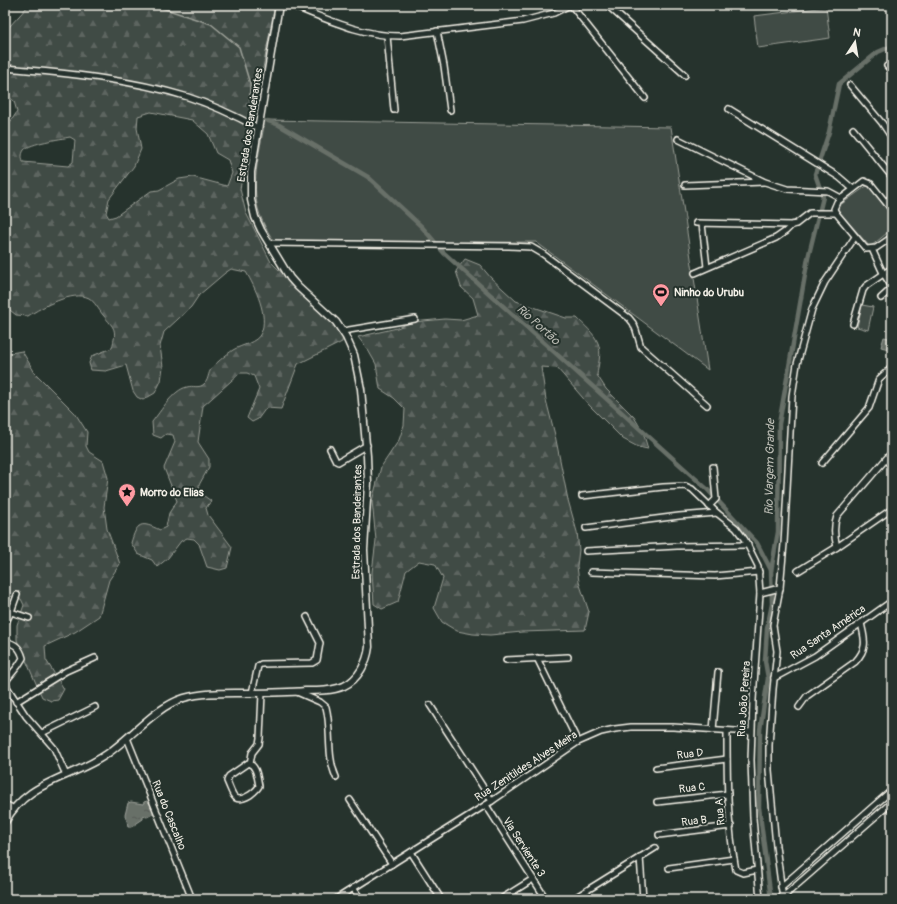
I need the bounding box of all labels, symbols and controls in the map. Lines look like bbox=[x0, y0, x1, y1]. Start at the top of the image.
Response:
north arrow bbox=[835, 22, 875, 62]
text: N bbox=[852, 26, 863, 40]
street label: Estrada dos Bandeirantes bbox=[235, 67, 265, 183]
sports icon: Ninho do Urubu bbox=[651, 282, 671, 307]
place label: Ninho do Urubu bbox=[674, 286, 745, 299]
water label: Rio Portão bbox=[513, 302, 564, 349]
water label: Rio Vargem Grande bbox=[762, 418, 778, 515]
street label: Estrada dos Bandeirantes bbox=[349, 464, 365, 580]
place icon: Morro do Elias bbox=[117, 482, 137, 507]
place label: Morro do Elias bbox=[140, 486, 204, 499]
street label: Rua Santa América bbox=[788, 602, 868, 662]
street label: Rua João Pereira bbox=[735, 661, 753, 737]
street label: Rua Zenitildes Alves Meira bbox=[472, 728, 580, 804]
street label: Rua D bbox=[676, 746, 704, 762]
street label: Rua do Cascalho bbox=[149, 778, 189, 852]
street label: Rua C bbox=[678, 780, 706, 796]
street label: Rua A bbox=[712, 798, 728, 826]
street label: Rua B bbox=[680, 813, 708, 829]
street label: Via Serviente 3 bbox=[500, 815, 548, 879]

